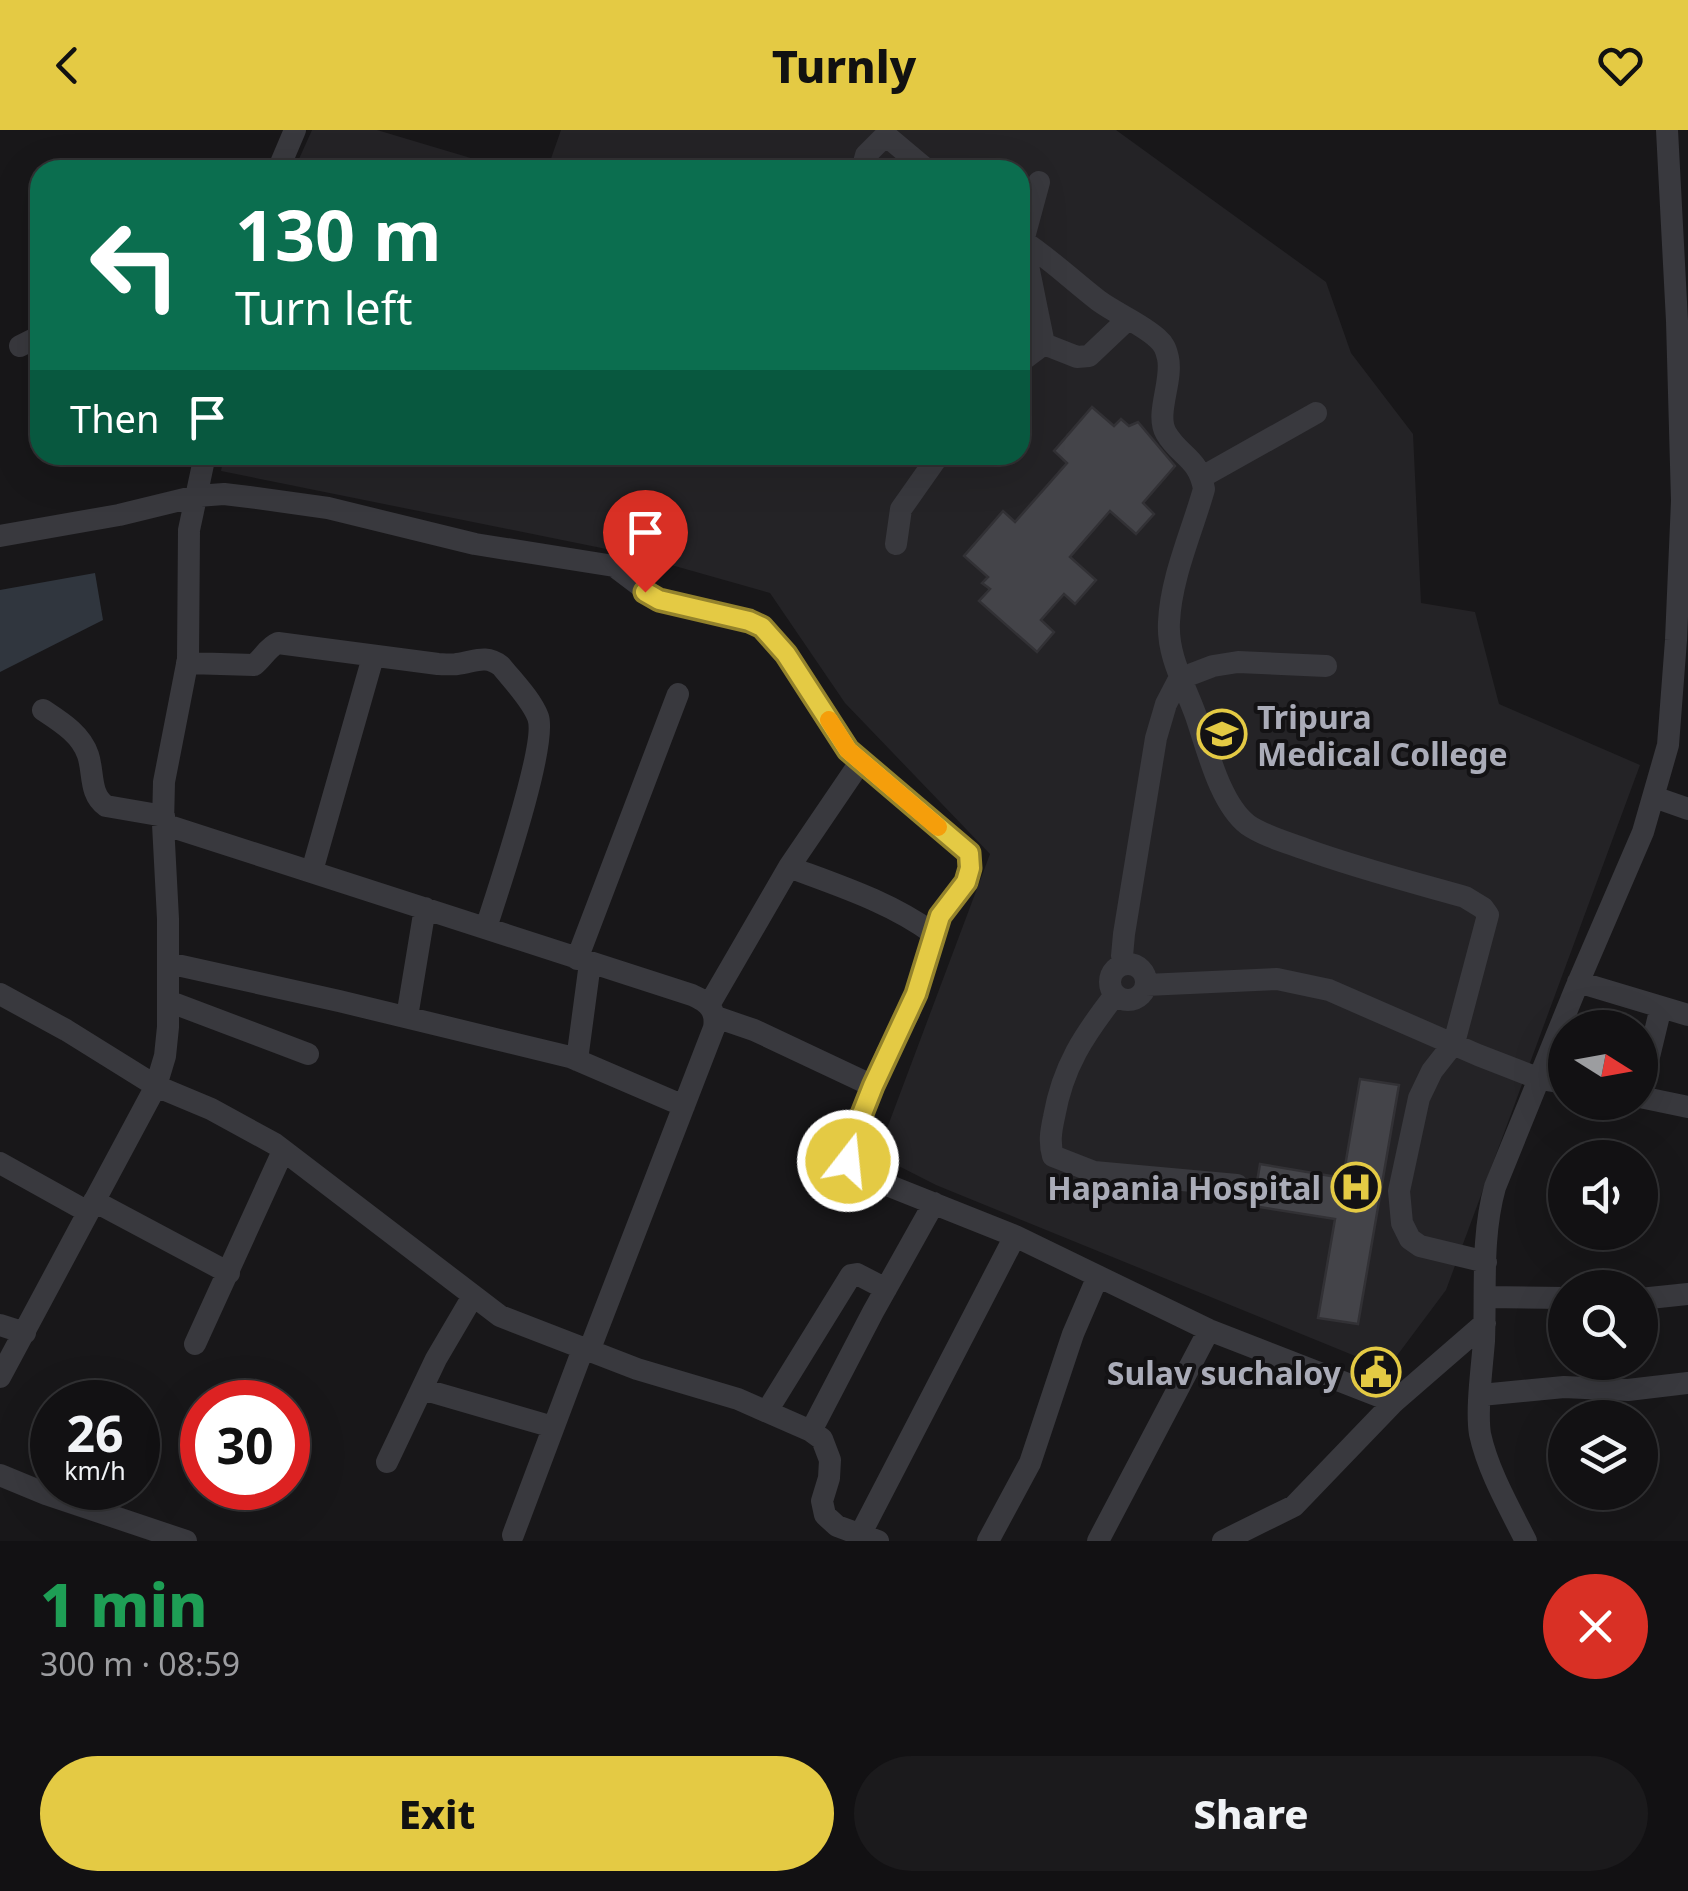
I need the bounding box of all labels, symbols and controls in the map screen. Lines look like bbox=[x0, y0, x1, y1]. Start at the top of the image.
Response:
text: Turnly bbox=[772, 35, 916, 96]
icon: back bbox=[40, 38, 95, 93]
icon: heart bbox=[1593, 38, 1648, 93]
text: 130 m bbox=[235, 186, 442, 282]
icon: left bbox=[70, 200, 200, 330]
text: Turn left bbox=[235, 277, 412, 338]
icon: arrive bbox=[180, 390, 235, 445]
text: Then bbox=[70, 392, 160, 444]
pin bbox=[603, 490, 688, 593]
icon: arrive bbox=[618, 505, 673, 560]
place label: Tripura Medical College bbox=[1257, 695, 1508, 775]
school or university icon: Tripura Medical College bbox=[1196, 708, 1248, 760]
north arrow bbox=[1548, 1010, 1658, 1120]
map controls bbox=[1548, 1010, 1658, 1510]
position arrow bbox=[796, 1109, 900, 1213]
button: sound bbox=[1548, 1140, 1658, 1250]
hospital icon: Hapania Hospital bbox=[1330, 1161, 1382, 1213]
place label: Hapania Hospital bbox=[1047, 1166, 1321, 1209]
button: search bbox=[1548, 1270, 1658, 1380]
public building icon: Sulav suchaloy bbox=[1350, 1346, 1402, 1398]
place label: Sulav suchaloy bbox=[1107, 1351, 1342, 1394]
speed limit sign: 30 bbox=[180, 1380, 310, 1510]
text: 26 bbox=[66, 1399, 124, 1467]
button: layers bbox=[1548, 1400, 1658, 1510]
text: km/h bbox=[64, 1453, 126, 1487]
text: 1 min bbox=[40, 1563, 208, 1645]
button: close bbox=[1543, 1574, 1648, 1679]
text: 300 m · 08:59 bbox=[40, 1642, 240, 1685]
button: Exit bbox=[40, 1756, 834, 1871]
button: Share bbox=[854, 1756, 1648, 1871]

